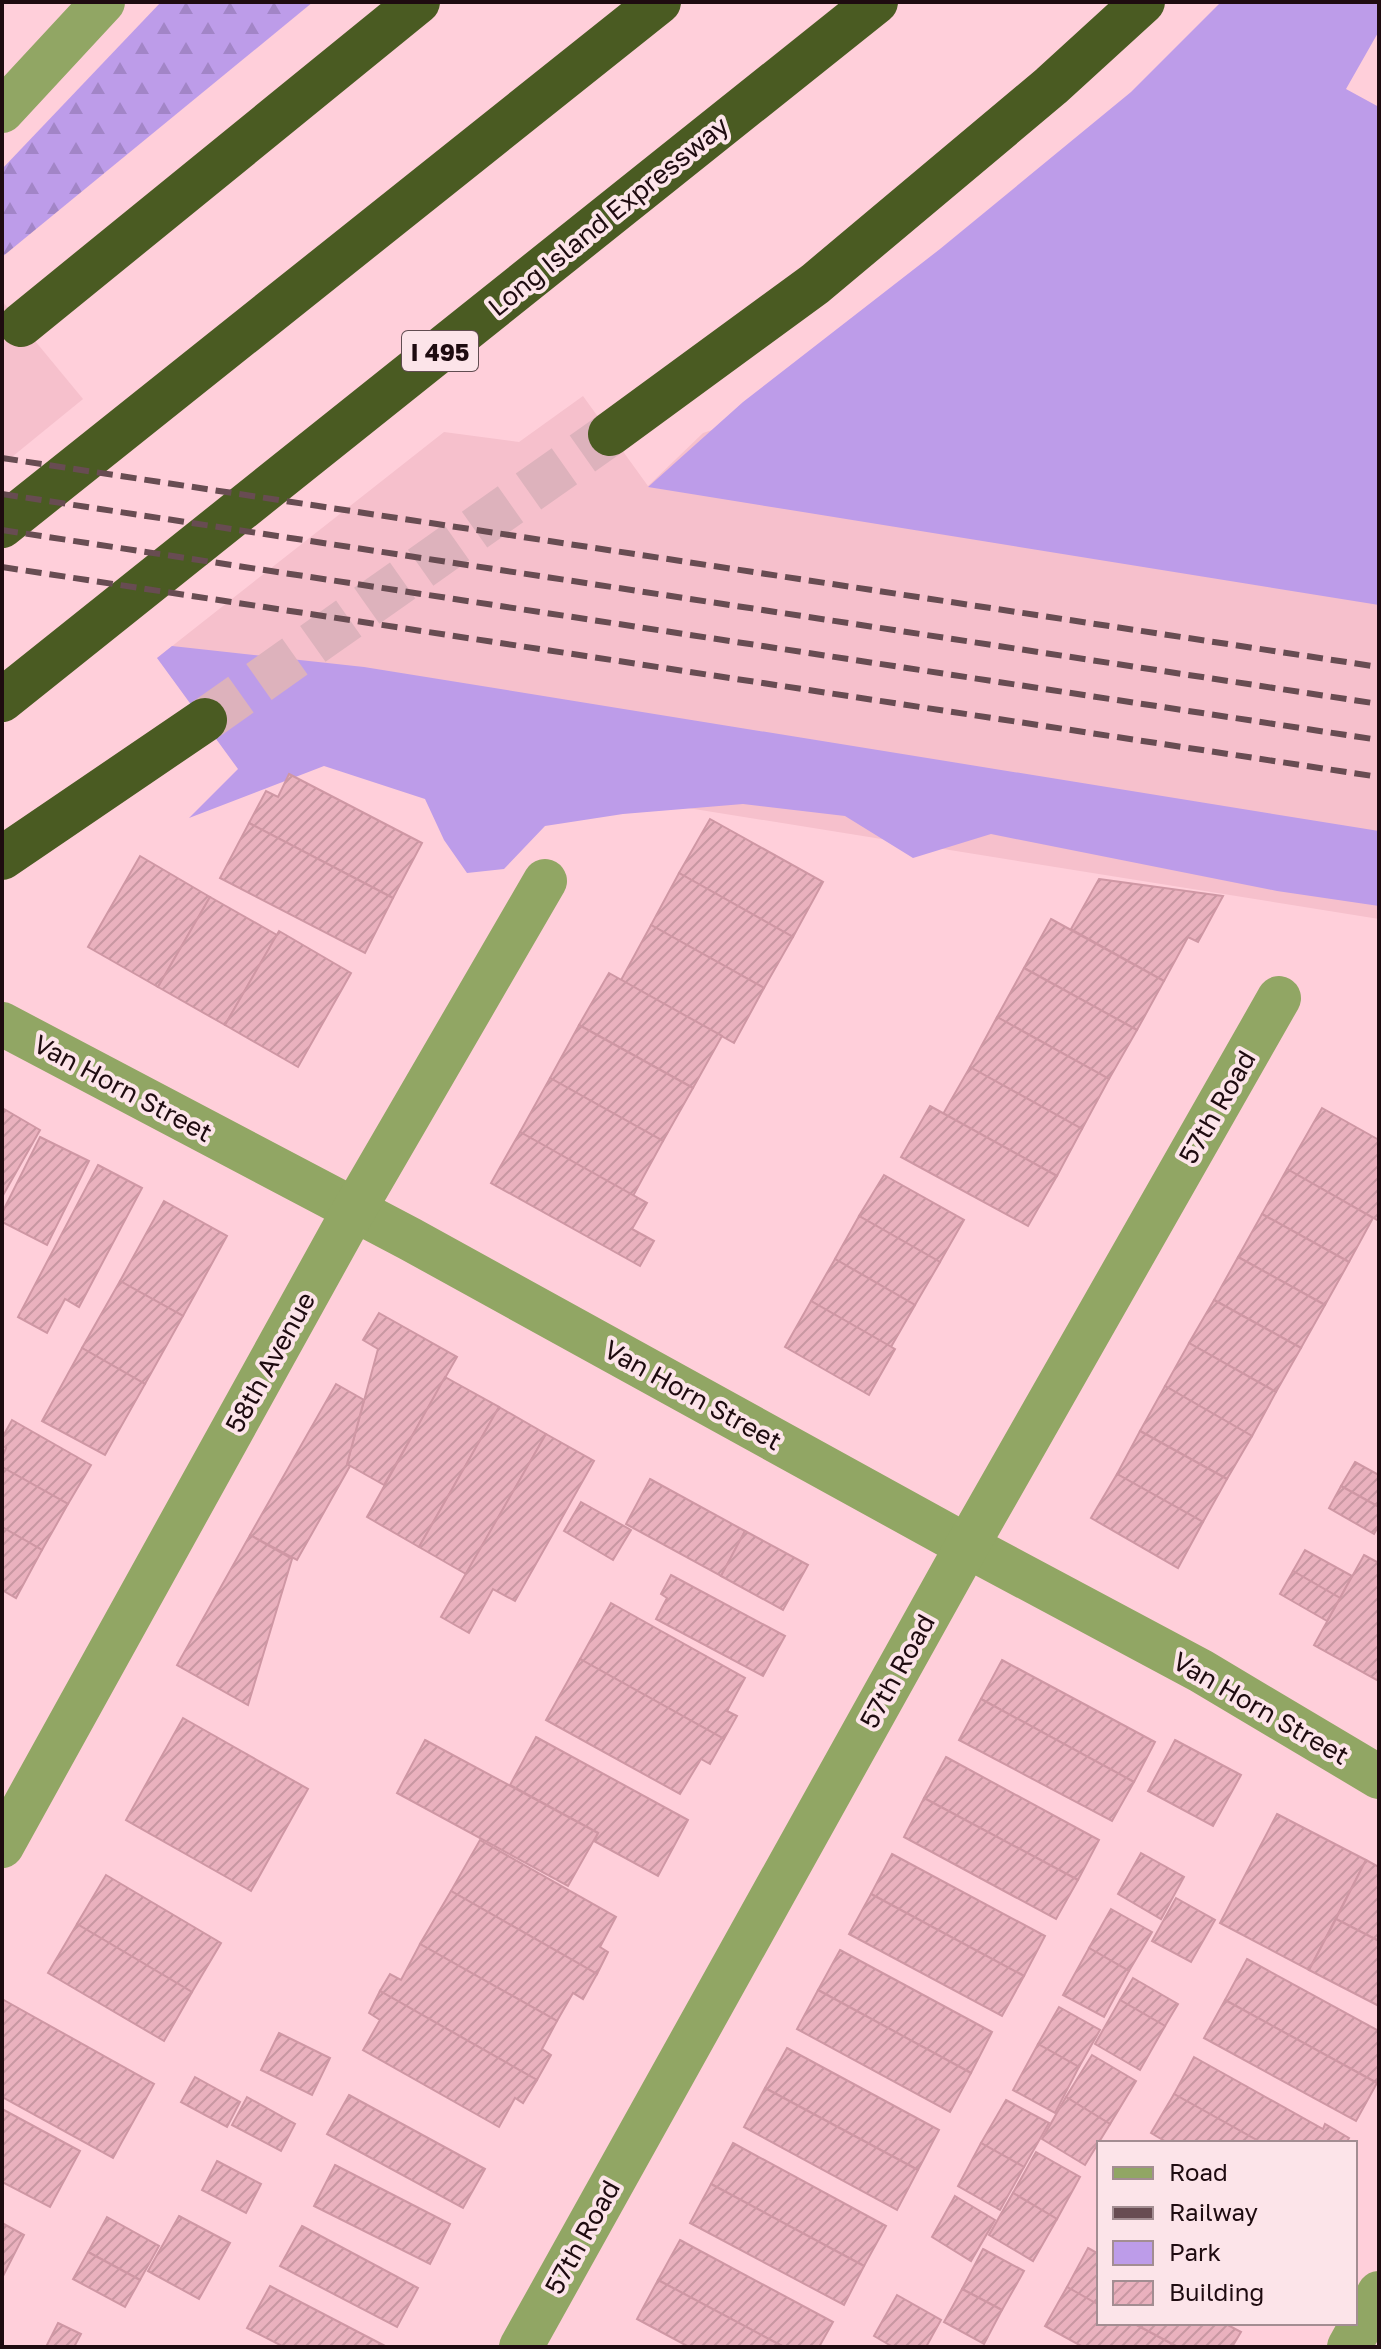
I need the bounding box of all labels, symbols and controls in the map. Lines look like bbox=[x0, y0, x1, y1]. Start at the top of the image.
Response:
street label: Long Island Expressway bbox=[482, 109, 735, 322]
road number: I 495 bbox=[402, 331, 478, 371]
street label: Van Horn Street bbox=[28, 1028, 218, 1148]
street label: 57th Road bbox=[1172, 1045, 1262, 1169]
street label: 58th Avenue bbox=[219, 1286, 321, 1438]
street label: Van Horn Street bbox=[599, 1333, 787, 1457]
street label: 57th Road bbox=[853, 1609, 941, 1733]
street label: Van Horn Street bbox=[1168, 1645, 1354, 1771]
legend bbox=[1097, 2141, 1357, 2325]
text: Road bbox=[1169, 2157, 1228, 2186]
street label: 57th Road bbox=[538, 2175, 626, 2299]
text: Railway bbox=[1169, 2197, 1258, 2226]
text: Park bbox=[1169, 2237, 1221, 2266]
text: Building bbox=[1169, 2277, 1264, 2306]

